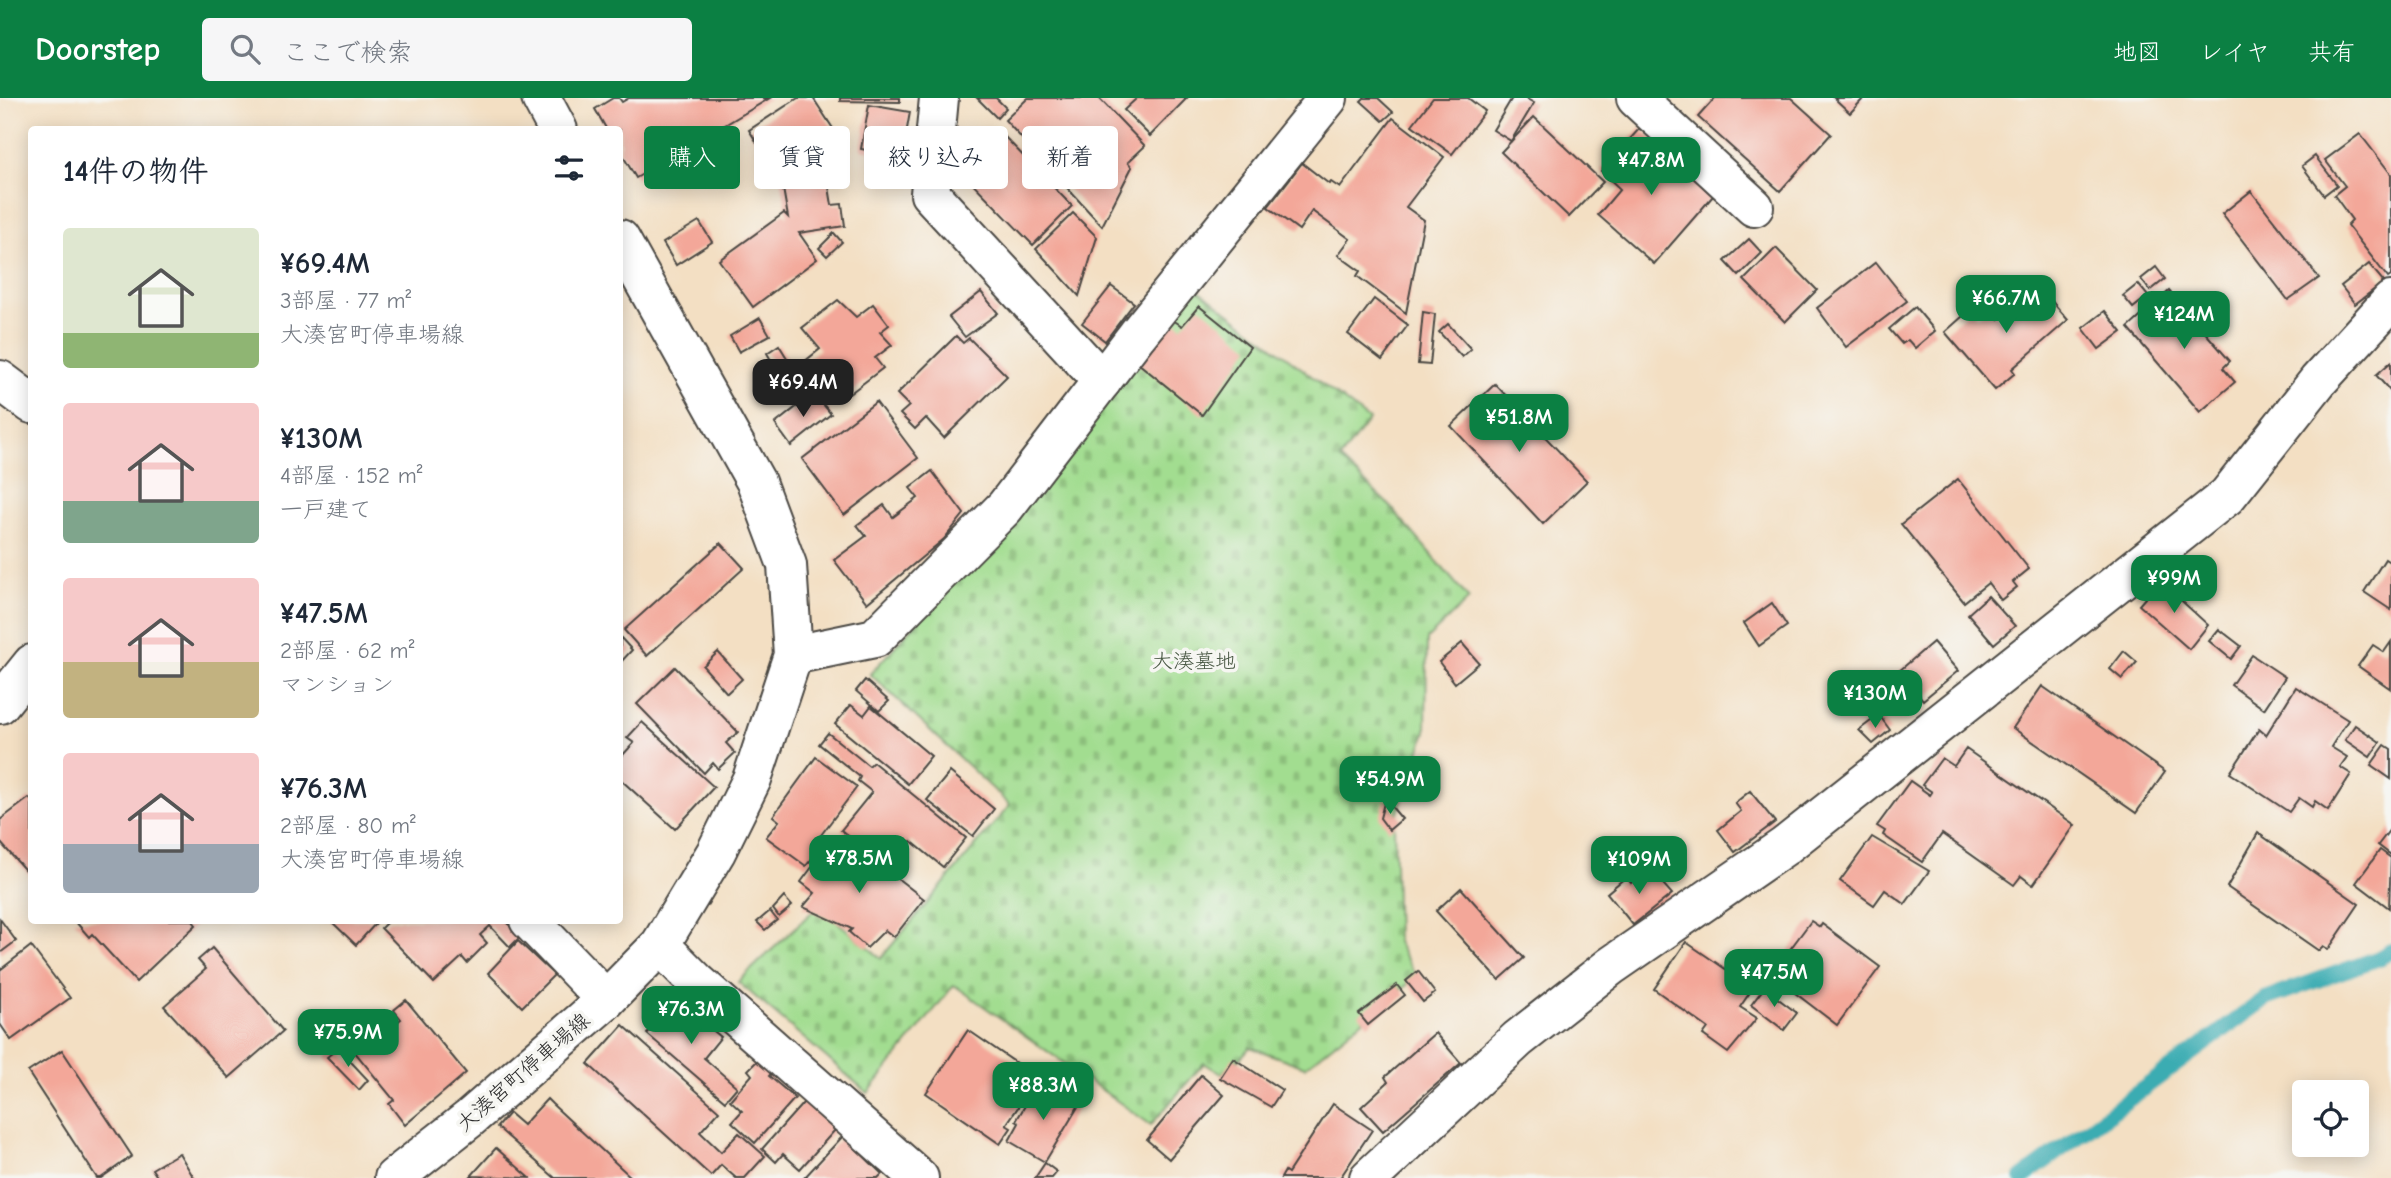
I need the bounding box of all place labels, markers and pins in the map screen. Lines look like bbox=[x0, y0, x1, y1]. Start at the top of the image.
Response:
pin: ¥47.8M bbox=[1594, 138, 1708, 197]
pin: ¥66.7M bbox=[1949, 275, 2063, 335]
pin: ¥124M bbox=[2135, 292, 2233, 351]
pin: ¥69.4M bbox=[746, 360, 860, 419]
pin: ¥51.8M bbox=[1462, 394, 1576, 454]
pin: ¥99M bbox=[2133, 556, 2215, 615]
pin: ¥130M bbox=[1826, 670, 1924, 730]
pin: ¥54.9M bbox=[1333, 756, 1447, 816]
pin: ¥78.5M bbox=[802, 836, 916, 895]
pin: ¥109M bbox=[1590, 836, 1688, 896]
pin: ¥47.5M bbox=[1717, 950, 1831, 1009]
pin: ¥76.3M bbox=[634, 986, 748, 1046]
pin: ¥75.9M bbox=[291, 1010, 405, 1069]
pin: ¥88.3M bbox=[986, 1062, 1100, 1122]

